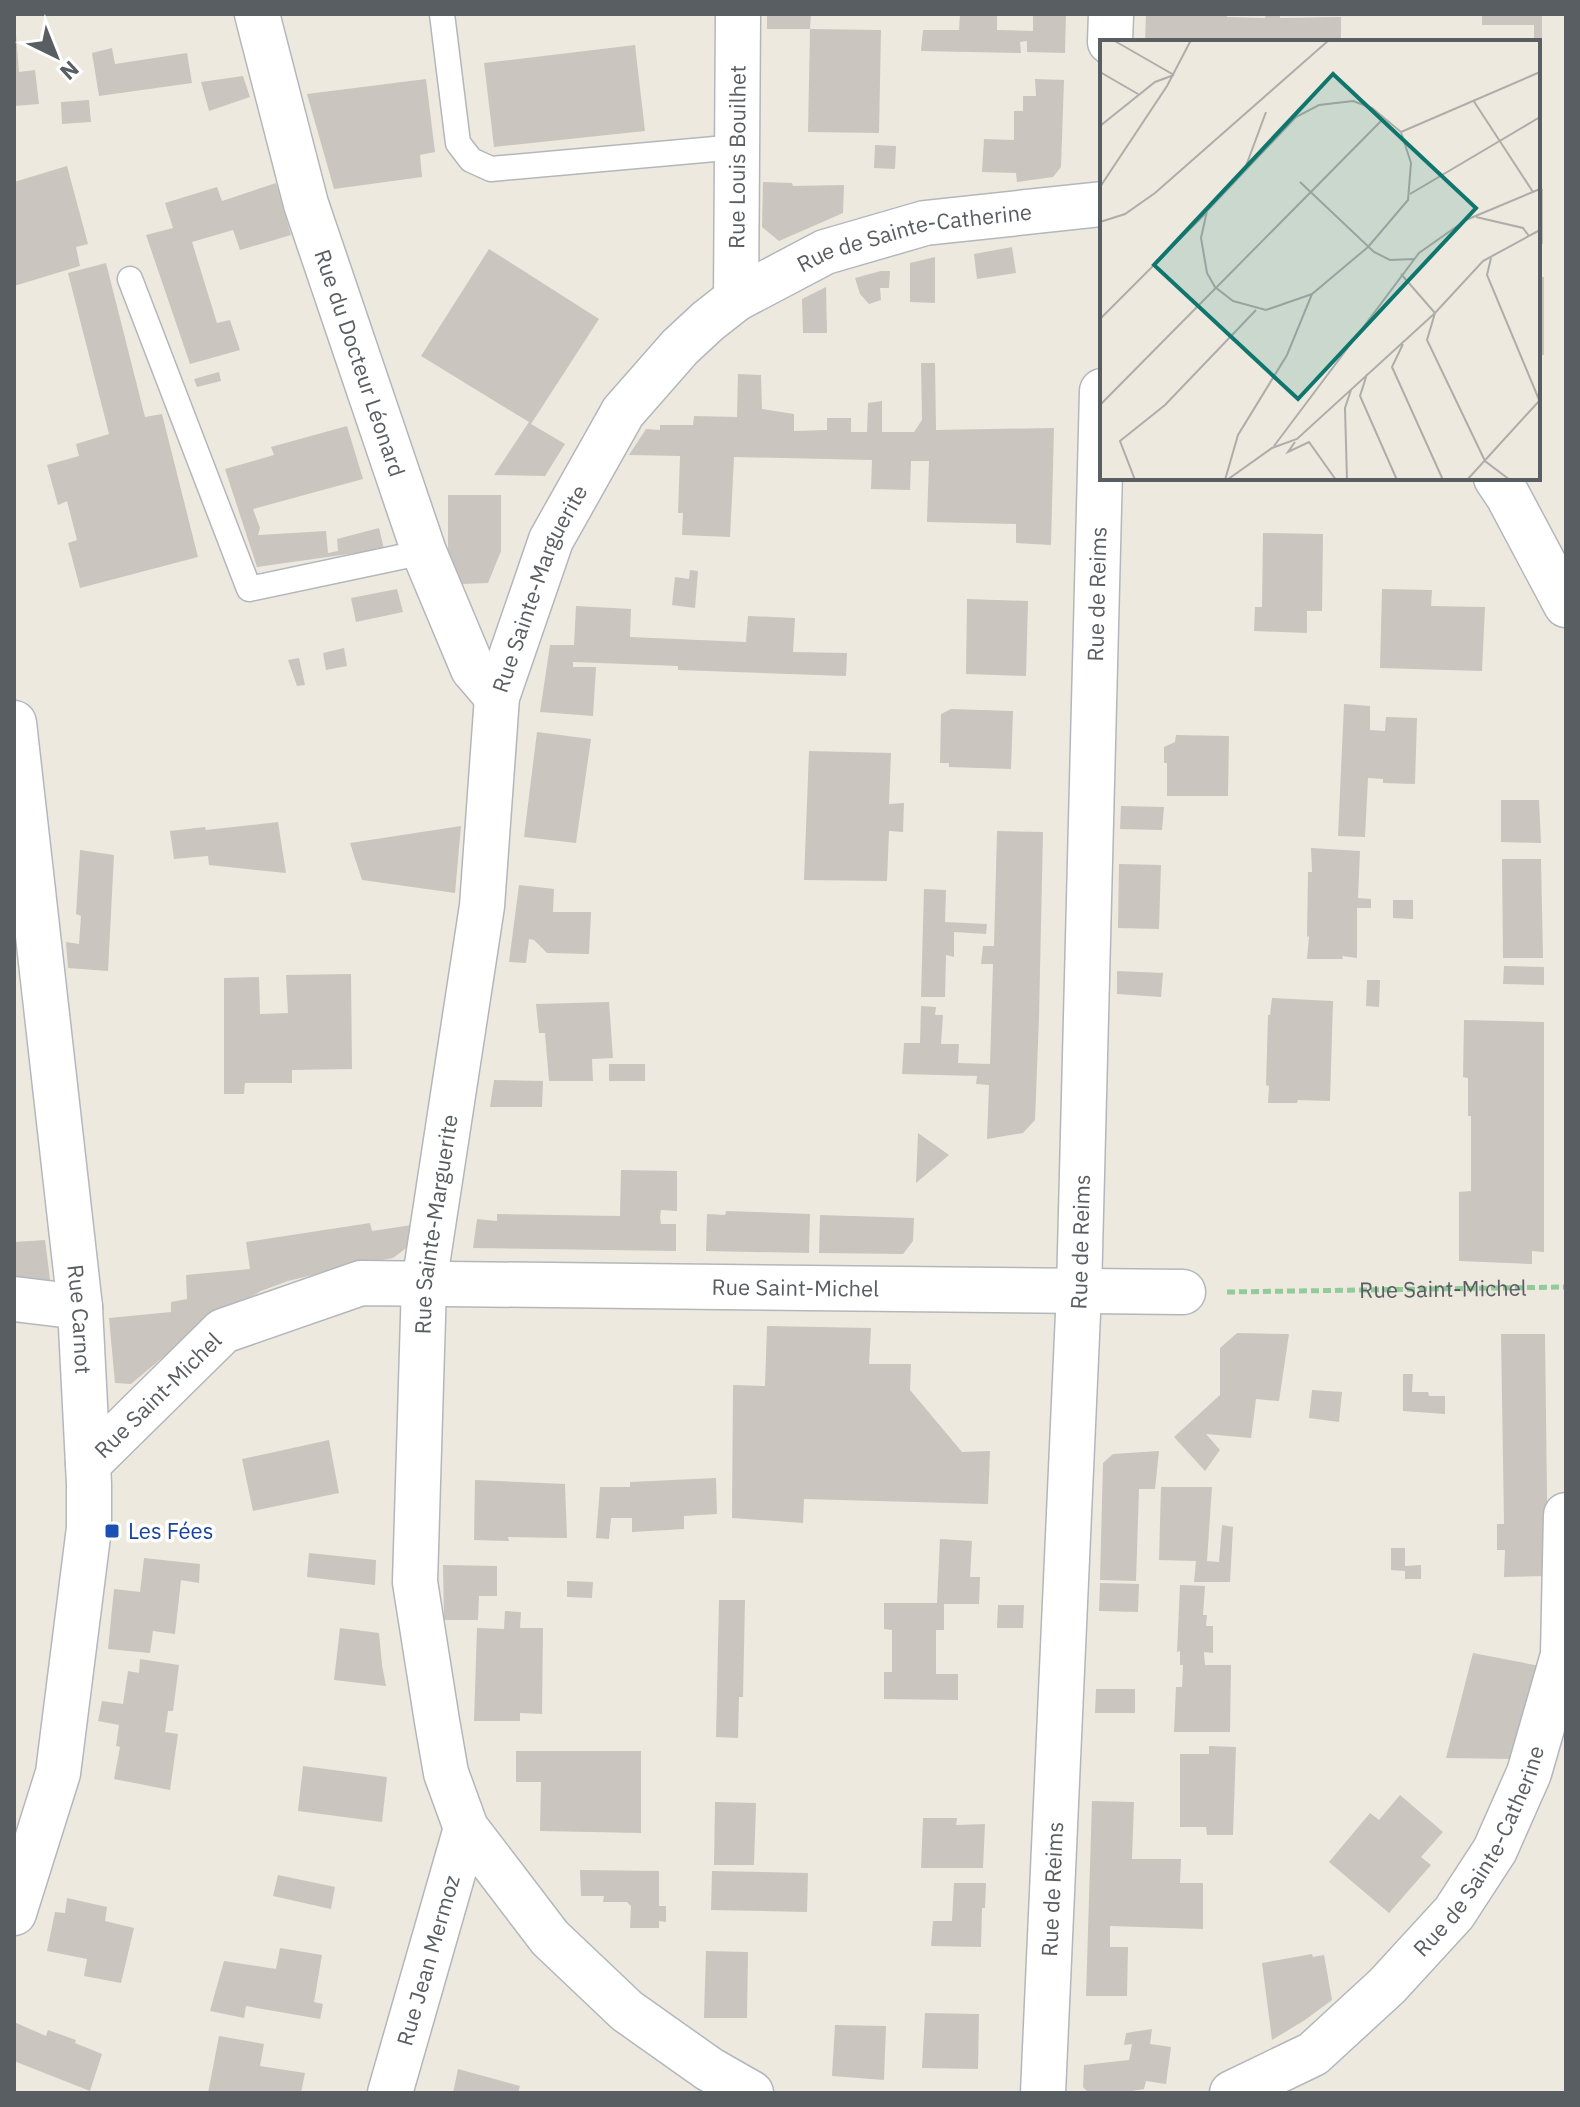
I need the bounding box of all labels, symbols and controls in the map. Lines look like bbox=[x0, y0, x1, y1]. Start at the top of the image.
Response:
north arrow bbox=[16, 16, 96, 96]
inset map bbox=[1100, 40, 1540, 480]
text: N bbox=[54, 55, 86, 87]
street label: Rue Louis Bouilhet bbox=[721, 65, 752, 249]
street label: Rue de Sainte-Catherine bbox=[791, 197, 1033, 278]
street label: Rue du Docteur Léonard bbox=[308, 245, 412, 480]
street label: Rue Sainte-Marguerite bbox=[485, 479, 593, 696]
street label: Rue de Reims bbox=[1080, 526, 1113, 662]
street label: Rue Sainte-Marguerite bbox=[407, 1112, 464, 1335]
street label: Rue de Reims bbox=[1063, 1174, 1096, 1310]
street label: Rue Carnot bbox=[61, 1263, 98, 1375]
street label: Rue Saint-Michel bbox=[711, 1272, 879, 1303]
street label: Rue Saint-Michel bbox=[1359, 1273, 1527, 1304]
street label: Rue Saint-Michel bbox=[88, 1326, 227, 1464]
place label: Les Fées bbox=[128, 1516, 213, 1545]
marker: Les Fées bbox=[103, 1522, 121, 1540]
street label: Rue de Sainte-Catherine bbox=[1406, 1742, 1550, 1962]
street label: Rue de Reims bbox=[1034, 1821, 1069, 1957]
street label: Rue Jean Mermoz bbox=[389, 1871, 466, 2049]

